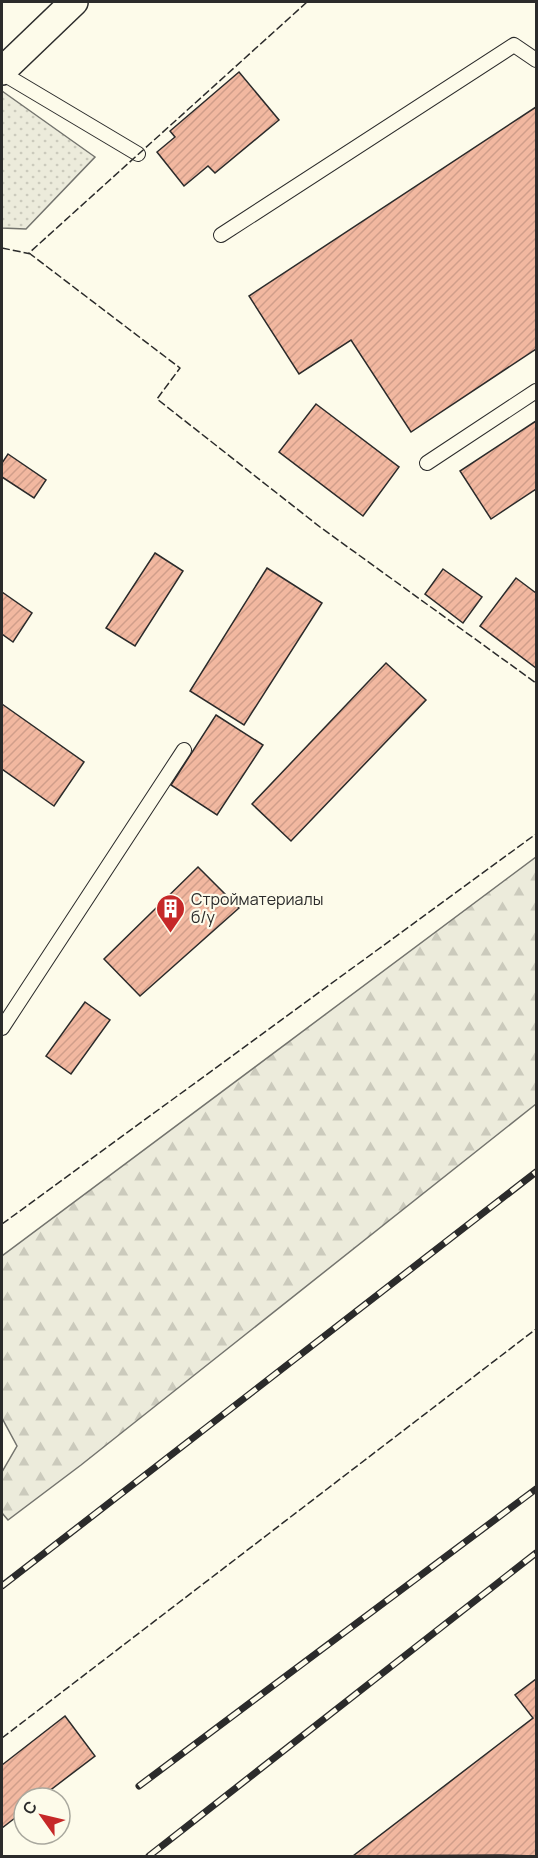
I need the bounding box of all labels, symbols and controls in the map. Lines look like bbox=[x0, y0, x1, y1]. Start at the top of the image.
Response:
place label: Стройматериалы б/у bbox=[191, 888, 323, 928]
building icon: Стройматериалы б/у bbox=[154, 892, 186, 934]
north arrow bbox=[12, 1786, 72, 1846]
text: С bbox=[17, 1796, 42, 1819]

